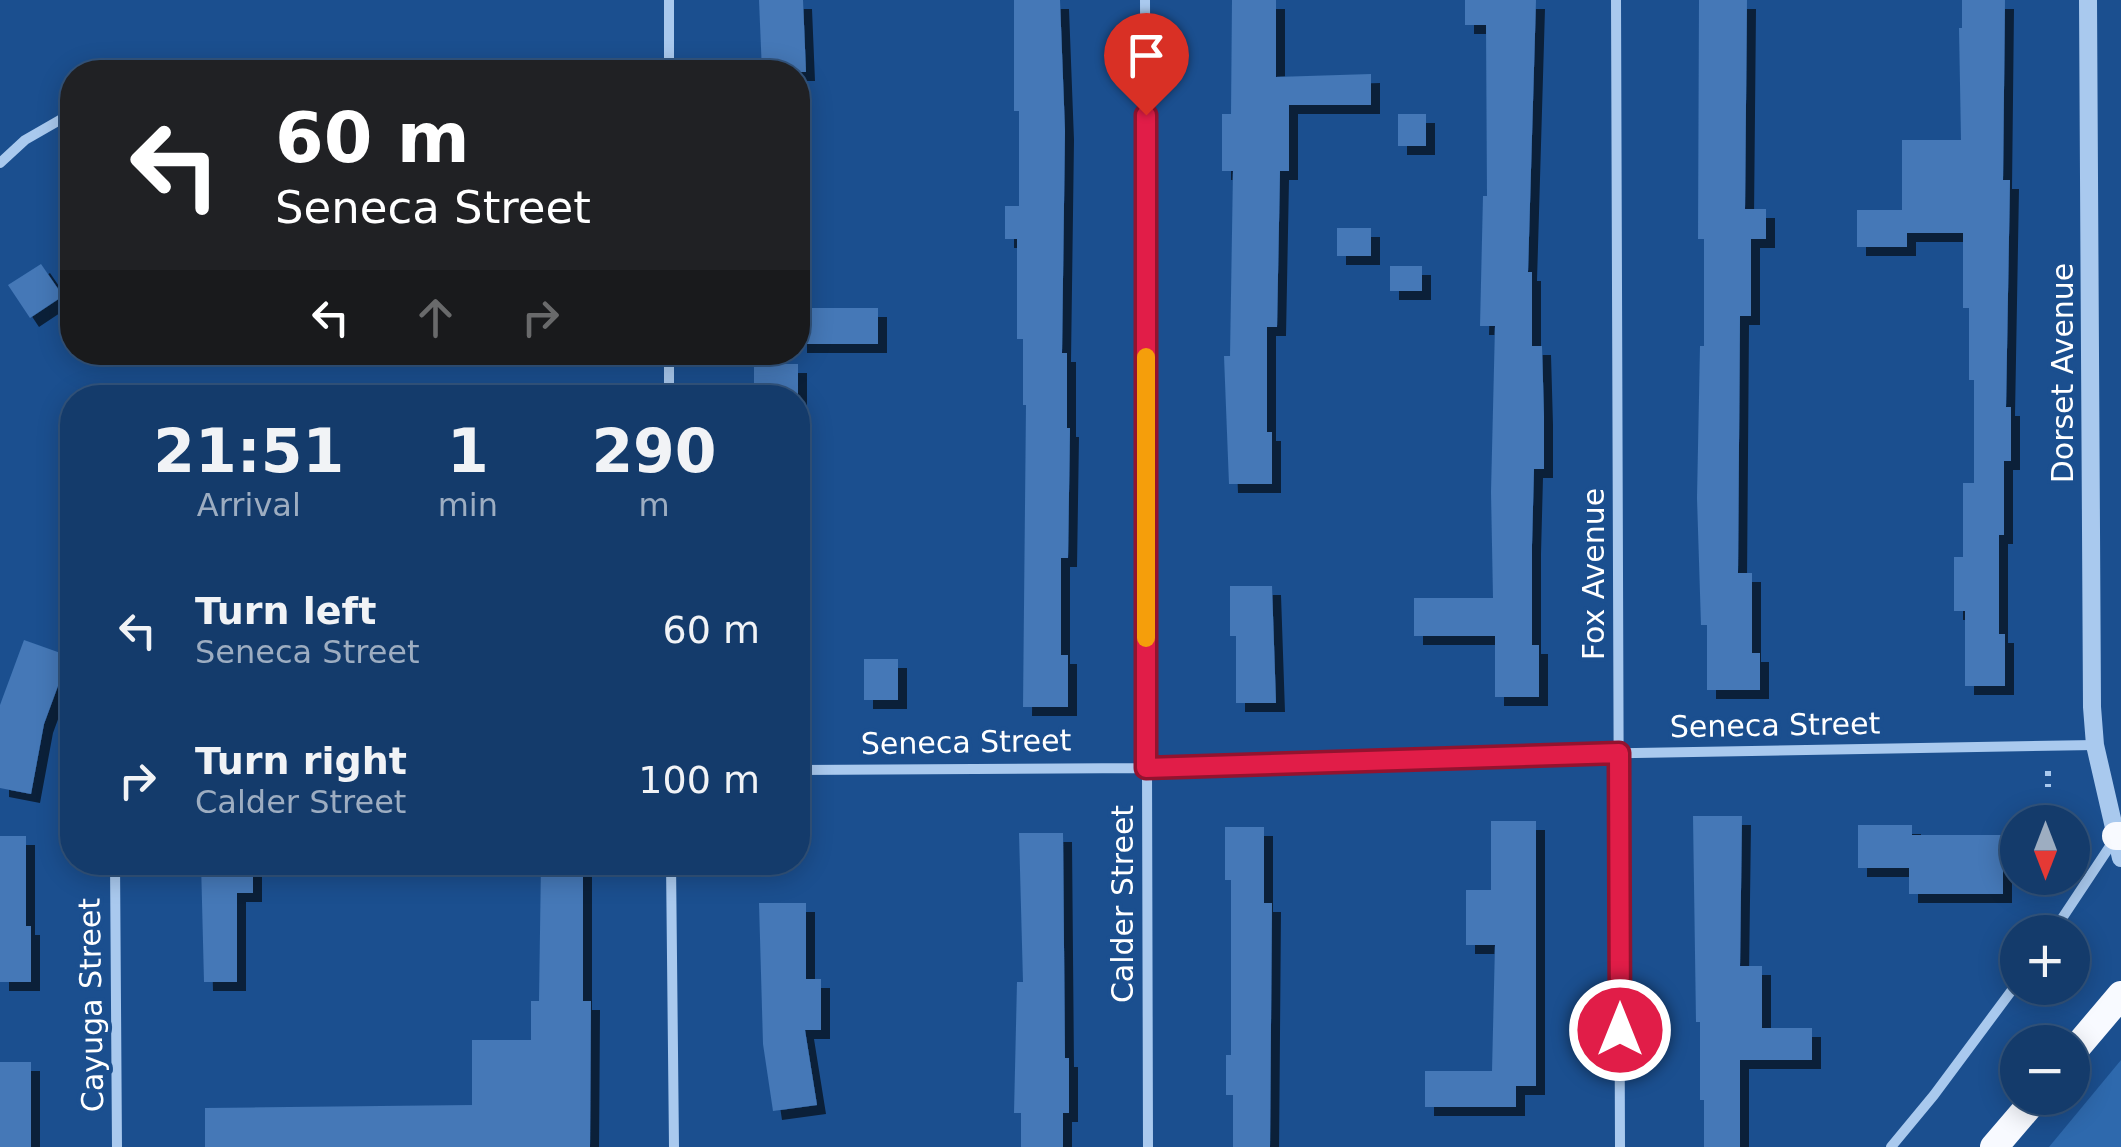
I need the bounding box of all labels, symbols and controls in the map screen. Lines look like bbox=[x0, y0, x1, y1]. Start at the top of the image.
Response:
pin bbox=[1104, 13, 1189, 116]
icon: arrive bbox=[1119, 28, 1174, 83]
text: 60 m bbox=[275, 97, 470, 179]
icon: left bbox=[110, 100, 240, 230]
text: Seneca Street bbox=[275, 181, 591, 234]
street label: Dorset Avenue bbox=[2045, 263, 2080, 483]
icon: left bbox=[303, 290, 358, 345]
icon: ahead bbox=[408, 290, 463, 345]
icon: right bbox=[513, 290, 568, 345]
text: 21:51 bbox=[153, 416, 344, 486]
text: 1 bbox=[447, 416, 489, 486]
text: 290 bbox=[591, 416, 717, 486]
text: Arrival bbox=[197, 486, 301, 524]
text: min bbox=[438, 486, 498, 524]
text: m bbox=[638, 486, 670, 524]
street label: Fox Avenue bbox=[1576, 488, 1611, 660]
text: Turn left bbox=[195, 589, 376, 633]
icon: left bbox=[110, 603, 165, 658]
text: 60 m bbox=[663, 608, 760, 652]
text: Seneca Street bbox=[195, 633, 420, 671]
street label: Seneca Street bbox=[1669, 706, 1881, 744]
street label: Seneca Street bbox=[860, 723, 1072, 761]
text: Turn right bbox=[195, 739, 407, 783]
icon: right bbox=[110, 753, 165, 808]
text: 100 m bbox=[638, 758, 760, 802]
text: Calder Street bbox=[195, 783, 406, 821]
street label: Calder Street bbox=[1105, 805, 1140, 1003]
north arrow bbox=[2000, 805, 2090, 895]
map controls bbox=[2000, 805, 2090, 1115]
street label: Cayuga Street bbox=[72, 897, 110, 1112]
button: + bbox=[2000, 915, 2090, 1005]
position arrow bbox=[1568, 978, 1672, 1082]
button: − bbox=[2000, 1025, 2090, 1115]

